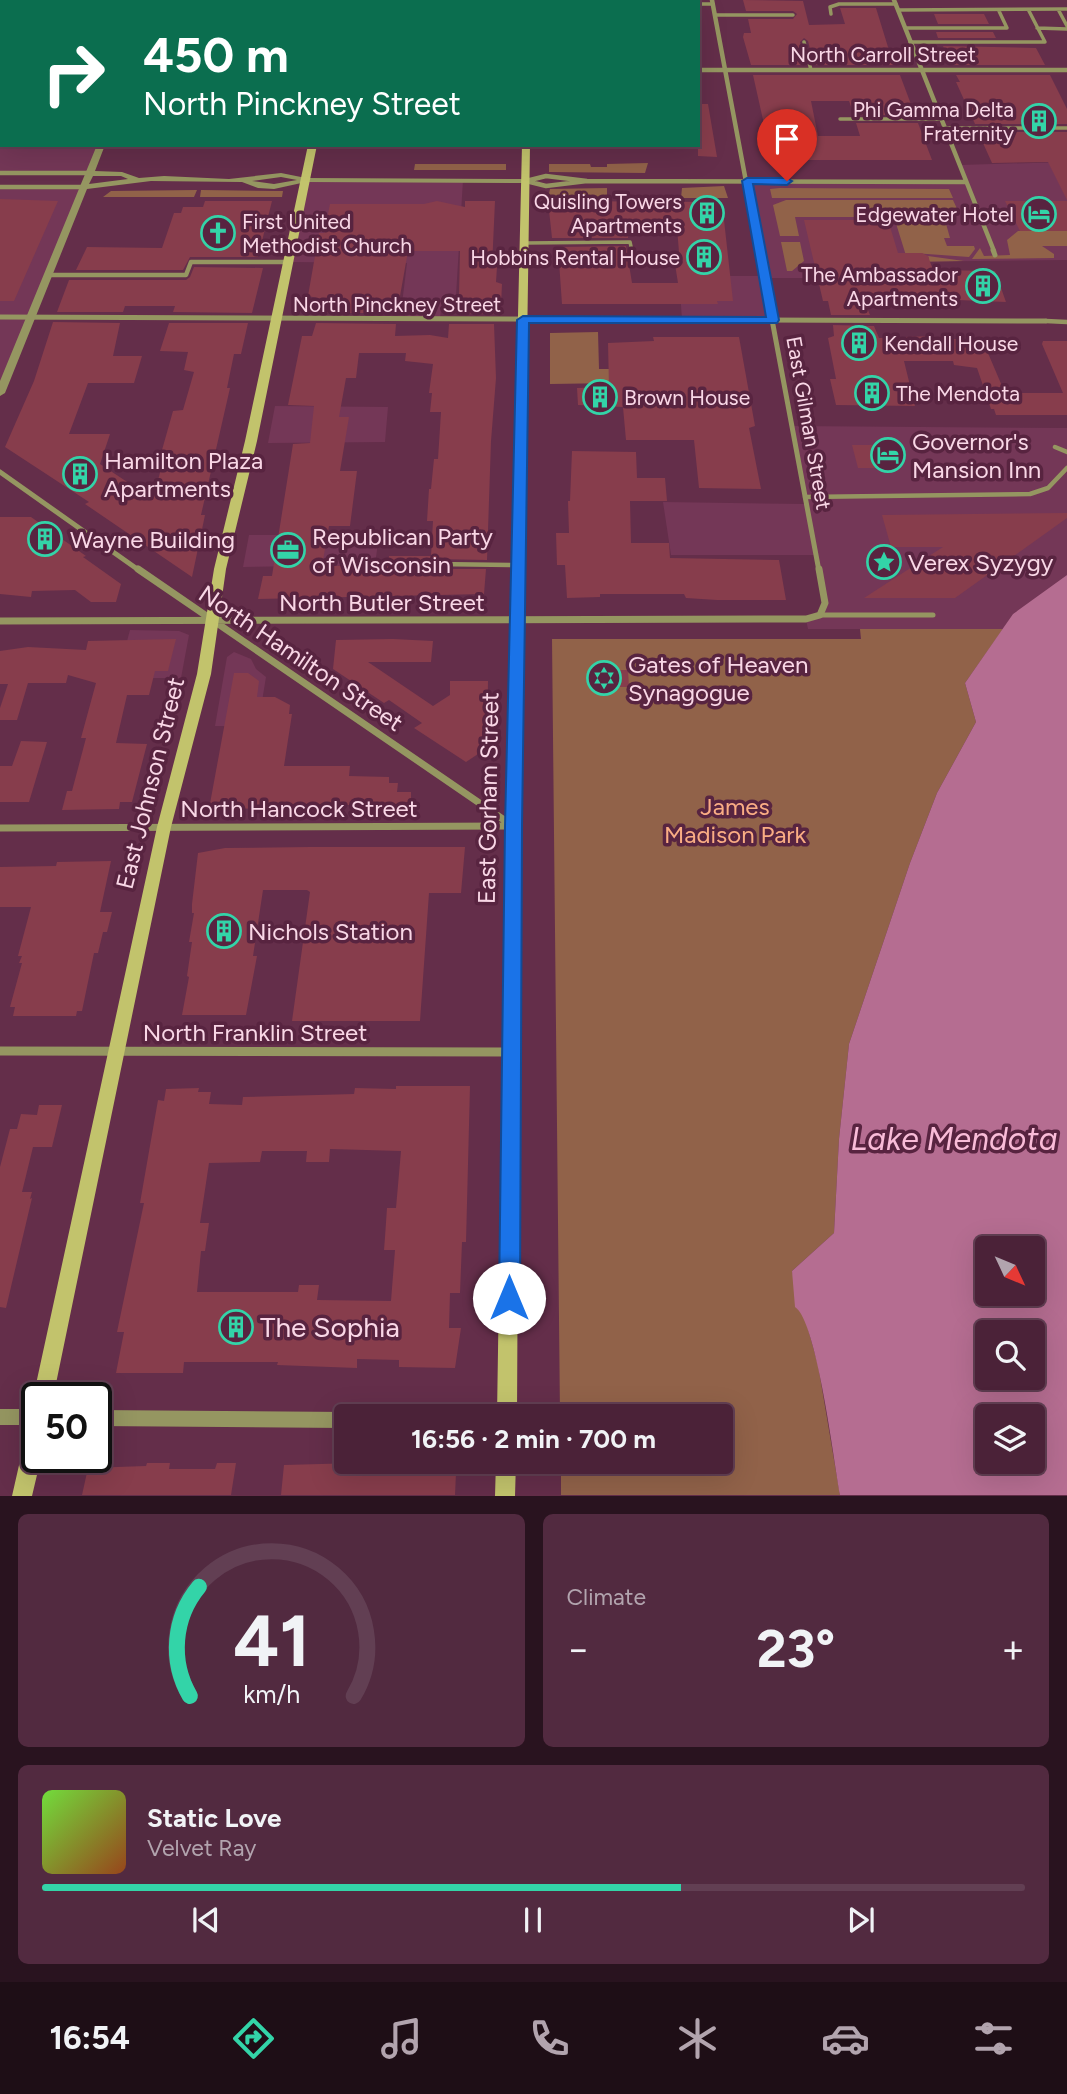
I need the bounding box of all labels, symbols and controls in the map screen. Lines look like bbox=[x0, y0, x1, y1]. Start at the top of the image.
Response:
text: 450 m bbox=[143, 25, 289, 84]
icon: right bbox=[28, 28, 119, 119]
street label: North Carroll Street bbox=[790, 42, 976, 67]
text: North Pinckney Street bbox=[143, 85, 461, 123]
place label: Phi Gamma Delta Fraternity bbox=[853, 97, 1014, 146]
building icon: Phi Gamma Delta Fraternity bbox=[1020, 102, 1058, 140]
pin bbox=[757, 109, 817, 181]
icon: arrive bbox=[768, 120, 806, 158]
place label: Quisling Towers Apartments bbox=[534, 189, 682, 238]
building icon: Quisling Towers Apartments bbox=[688, 194, 726, 232]
hotel icon: Edgewater Hotel bbox=[1020, 195, 1058, 233]
place label: Edgewater Hotel bbox=[855, 202, 1014, 227]
place label: First United Methodist Church bbox=[242, 209, 412, 258]
church icon: First United Methodist Church bbox=[199, 214, 237, 252]
building icon: Hobbins Rental House bbox=[685, 238, 723, 276]
place label: Hobbins Rental House bbox=[470, 245, 680, 270]
place label: The Ambassador Apartments bbox=[801, 262, 958, 311]
building icon: The Ambassador Apartments bbox=[964, 267, 1002, 305]
street label: North Pinckney Street bbox=[293, 292, 501, 317]
building icon: Kendall House bbox=[840, 324, 878, 362]
place label: Kendall House bbox=[884, 331, 1018, 356]
street label: East Gilman Street bbox=[781, 334, 837, 512]
building icon: The Mendota bbox=[853, 374, 891, 412]
building icon: Brown House bbox=[581, 378, 619, 416]
place label: The Mendota bbox=[896, 381, 1020, 406]
place label: Brown House bbox=[624, 385, 750, 410]
place label: Governor's Mansion Inn bbox=[912, 427, 1041, 484]
hotel icon: Governor's Mansion Inn bbox=[869, 436, 907, 474]
place label: Hamilton Plaza Apartments bbox=[104, 446, 263, 503]
building icon: Hamilton Plaza Apartments bbox=[61, 455, 99, 493]
building icon: Wayne Building bbox=[26, 520, 64, 558]
place label: Republican Party of Wisconsin bbox=[312, 522, 493, 579]
place label: Wayne Building bbox=[70, 525, 235, 554]
office icon: Republican Party of Wisconsin bbox=[269, 531, 307, 569]
place icon: Verex Syzygy bbox=[865, 543, 903, 581]
place label: Verex Syzygy bbox=[908, 548, 1054, 577]
street label: North Hamilton Street bbox=[193, 579, 409, 737]
street label: North Butler Street bbox=[279, 588, 485, 617]
place label: Gates of Heaven Synagogue bbox=[628, 650, 808, 707]
synagogue icon: Gates of Heaven Synagogue bbox=[585, 659, 623, 697]
street label: East Johnson Street bbox=[110, 674, 190, 892]
street label: East Gorham Street bbox=[472, 692, 504, 904]
park label: James Madison Park bbox=[664, 792, 806, 849]
street label: North Hancock Street bbox=[180, 794, 418, 823]
building icon: Nichols Station bbox=[205, 912, 243, 950]
place label: Nichols Station bbox=[248, 917, 413, 946]
street label: North Franklin Street bbox=[143, 1018, 367, 1047]
water label: Lake Mendota bbox=[851, 1120, 1057, 1158]
north arrow bbox=[975, 1236, 1045, 1306]
map controls bbox=[975, 1236, 1045, 1474]
position arrow bbox=[472, 1261, 546, 1335]
building icon: The Sophia bbox=[217, 1308, 255, 1346]
place label: The Sophia bbox=[260, 1310, 400, 1344]
button: search bbox=[975, 1320, 1045, 1390]
speed limit sign: 50 bbox=[21, 1382, 112, 1473]
button: layers bbox=[975, 1404, 1045, 1474]
text: 16:56 · 2 min · 700 m bbox=[411, 1423, 656, 1455]
text: Climate bbox=[567, 1583, 646, 1611]
text: 41 bbox=[233, 1598, 310, 1685]
text: 23° bbox=[756, 1618, 835, 1680]
text: − bbox=[567, 1626, 590, 1672]
text: + bbox=[1001, 1626, 1025, 1672]
text: km/h bbox=[243, 1679, 300, 1709]
text: Static Love bbox=[147, 1802, 281, 1834]
text: Velvet Ray bbox=[147, 1834, 256, 1862]
icon: previous bbox=[187, 1901, 225, 1939]
icon: pause bbox=[514, 1901, 552, 1939]
icon: next bbox=[842, 1901, 880, 1939]
icon: directions bbox=[229, 2014, 278, 2063]
icon: music bbox=[377, 2014, 426, 2063]
icon: phone bbox=[525, 2014, 574, 2063]
icon: climate bbox=[673, 2014, 722, 2063]
icon: car bbox=[821, 2014, 870, 2063]
icon: filters bbox=[969, 2014, 1018, 2063]
text: 16:54 bbox=[49, 2019, 130, 2057]

